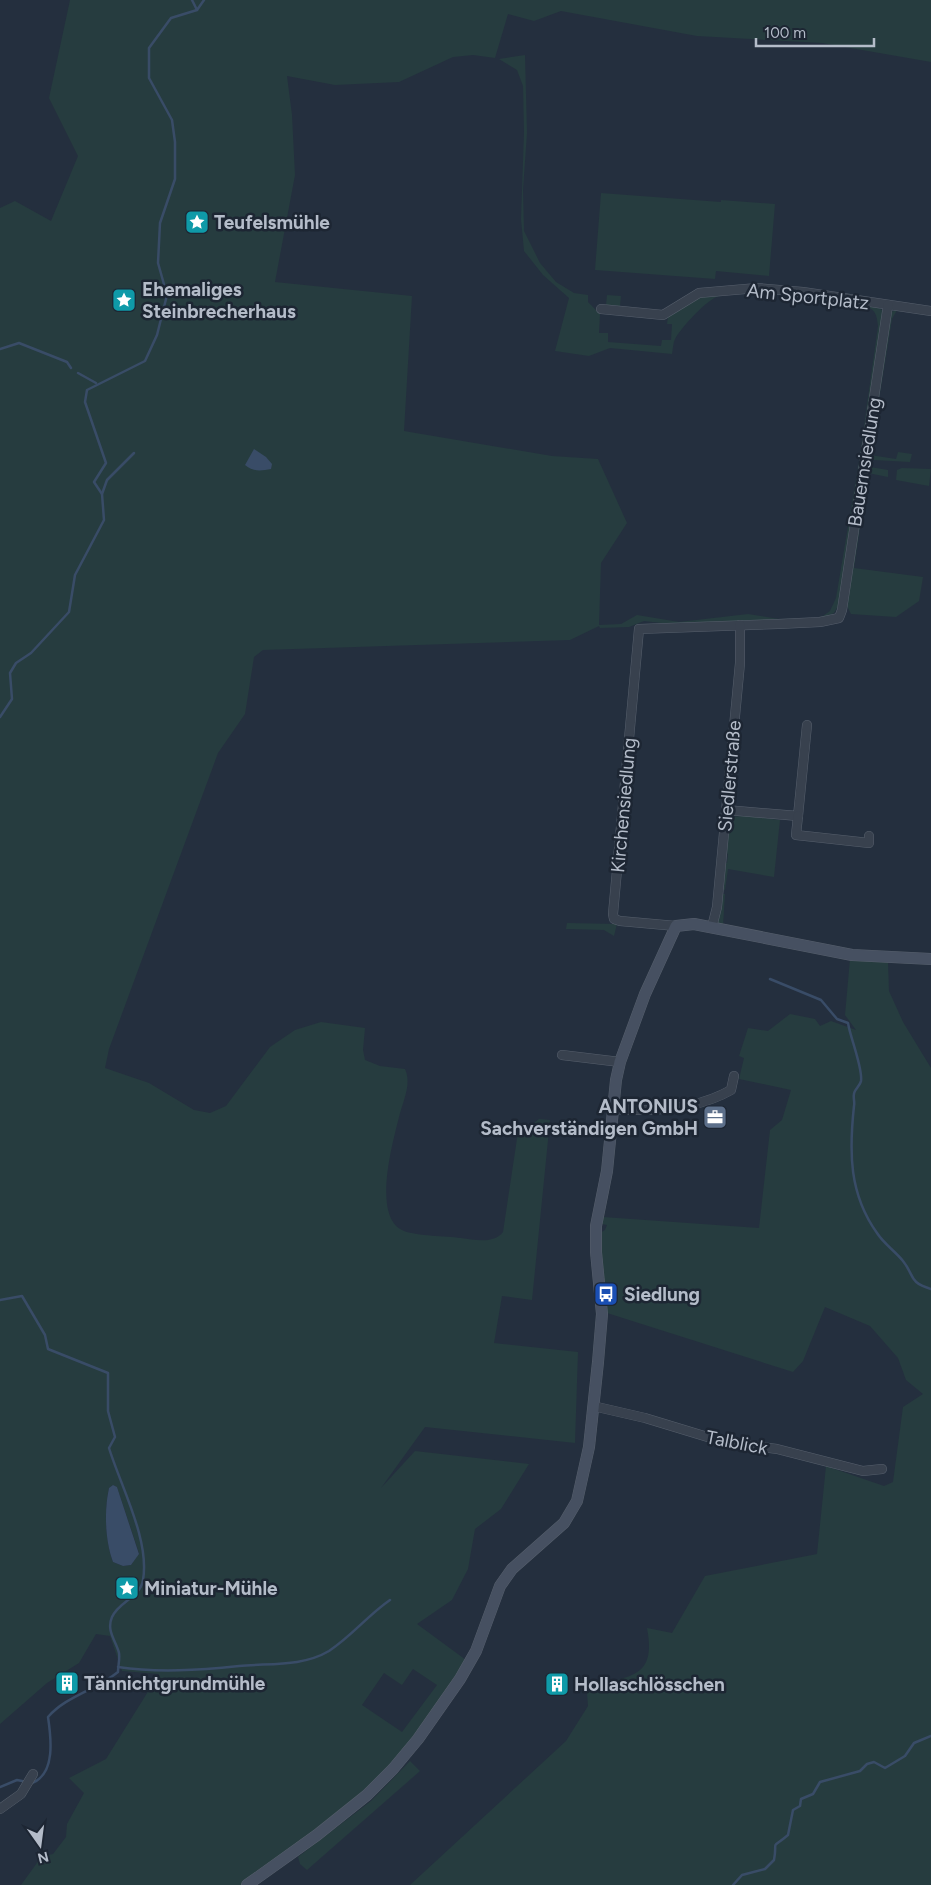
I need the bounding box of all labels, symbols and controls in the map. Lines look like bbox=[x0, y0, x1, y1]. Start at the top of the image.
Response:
scale bar bbox=[756, 15, 874, 47]
text: 100 m bbox=[764, 24, 806, 42]
place icon: Teufelsmühle bbox=[184, 209, 210, 235]
place label: Teufelsmühle bbox=[214, 211, 330, 234]
place label: Ehemaliges Steinbrecherhaus bbox=[142, 278, 296, 323]
street label: Am Sportplatz bbox=[746, 279, 870, 314]
place icon: Ehemaliges Steinbrecherhaus bbox=[111, 287, 137, 313]
street label: Bauernsiedlung bbox=[843, 396, 886, 528]
street label: Siedlerstraße bbox=[713, 719, 746, 833]
street label: Kirchensiedlung bbox=[606, 737, 641, 874]
place label: ANTONIUS Sachverständigen GmbH bbox=[480, 1095, 698, 1140]
office icon: ANTONIUS Sachverständigen GmbH bbox=[702, 1104, 728, 1130]
bus stop icon: Siedlung bbox=[593, 1281, 619, 1307]
place label: Siedlung bbox=[624, 1283, 700, 1306]
street label: Talblick bbox=[704, 1425, 770, 1460]
place icon: Miniatur-Mühle bbox=[114, 1575, 140, 1601]
place label: Miniatur-Mühle bbox=[144, 1577, 278, 1600]
building icon: Tännichtgrundmühle bbox=[54, 1670, 80, 1696]
building icon: Hollaschlösschen bbox=[544, 1671, 570, 1697]
place label: Tännichtgrundmühle bbox=[84, 1672, 266, 1695]
place label: Hollaschlösschen bbox=[574, 1673, 725, 1696]
north arrow bbox=[15, 1820, 65, 1870]
text: N bbox=[36, 1848, 50, 1867]

